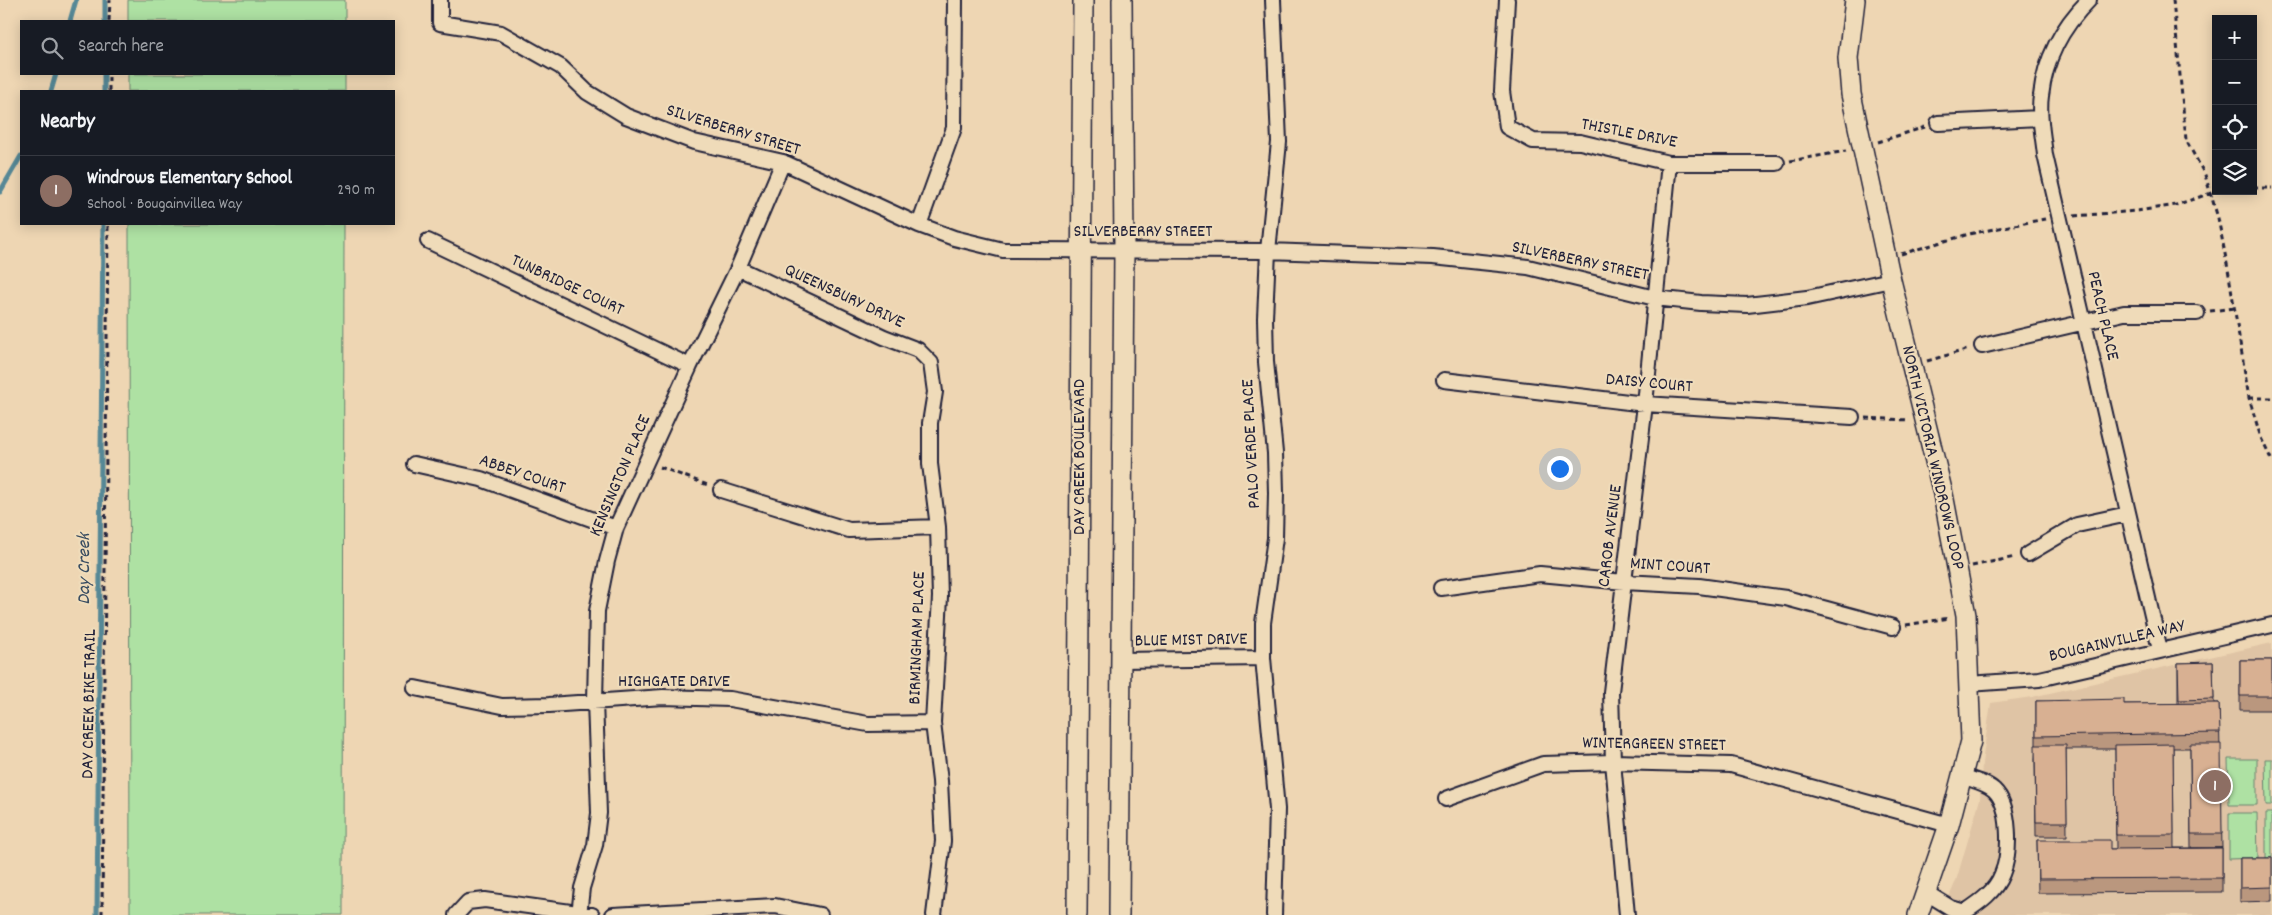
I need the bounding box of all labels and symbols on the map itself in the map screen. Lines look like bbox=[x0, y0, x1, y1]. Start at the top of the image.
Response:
street label: SILVERBERRY STREET bbox=[663, 99, 803, 163]
street label: THISTLE DRIVE bbox=[1579, 112, 1679, 156]
street label: SILVERBERRY STREET bbox=[1074, 220, 1212, 245]
street label: SILVERBERRY STREET bbox=[1509, 235, 1651, 289]
street label: TUNBRIDGE COURT bbox=[506, 249, 628, 323]
street label: QUEENSBURY DRIVE bbox=[780, 258, 908, 336]
street label: PEACH PLACE bbox=[2080, 269, 2124, 363]
street label: NORTH VICTORIA WINDROWS LOOP bbox=[1894, 343, 1970, 573]
street label: DAISY COURT bbox=[1604, 368, 1694, 400]
street label: DAY CREEK BOULEVARD bbox=[1068, 379, 1093, 535]
street label: PALO VERDE PLACE bbox=[1236, 379, 1268, 509]
street label: KENSINGTON PLACE bbox=[584, 411, 658, 541]
street label: ABBEY COURT bbox=[476, 449, 568, 501]
your location bbox=[1547, 456, 1573, 482]
street label: CAROB AVENUE bbox=[1592, 483, 1630, 589]
water label: Day Creek bbox=[72, 531, 99, 605]
street label: MINT COURT bbox=[1629, 552, 1711, 582]
street label: BIRMINGHAM PLACE bbox=[903, 571, 933, 705]
street label: BOUGAINVILLEA WAY bbox=[2047, 614, 2189, 670]
street label: DAY CREEK BIKE TRAIL bbox=[76, 628, 104, 779]
street label: BLUE MIST DRIVE bbox=[1134, 628, 1248, 654]
street label: HIGHGATE DRIVE bbox=[618, 670, 730, 695]
street label: WINTERGREEN STREET bbox=[1582, 731, 1726, 759]
pin: 1 bbox=[2199, 767, 2231, 805]

